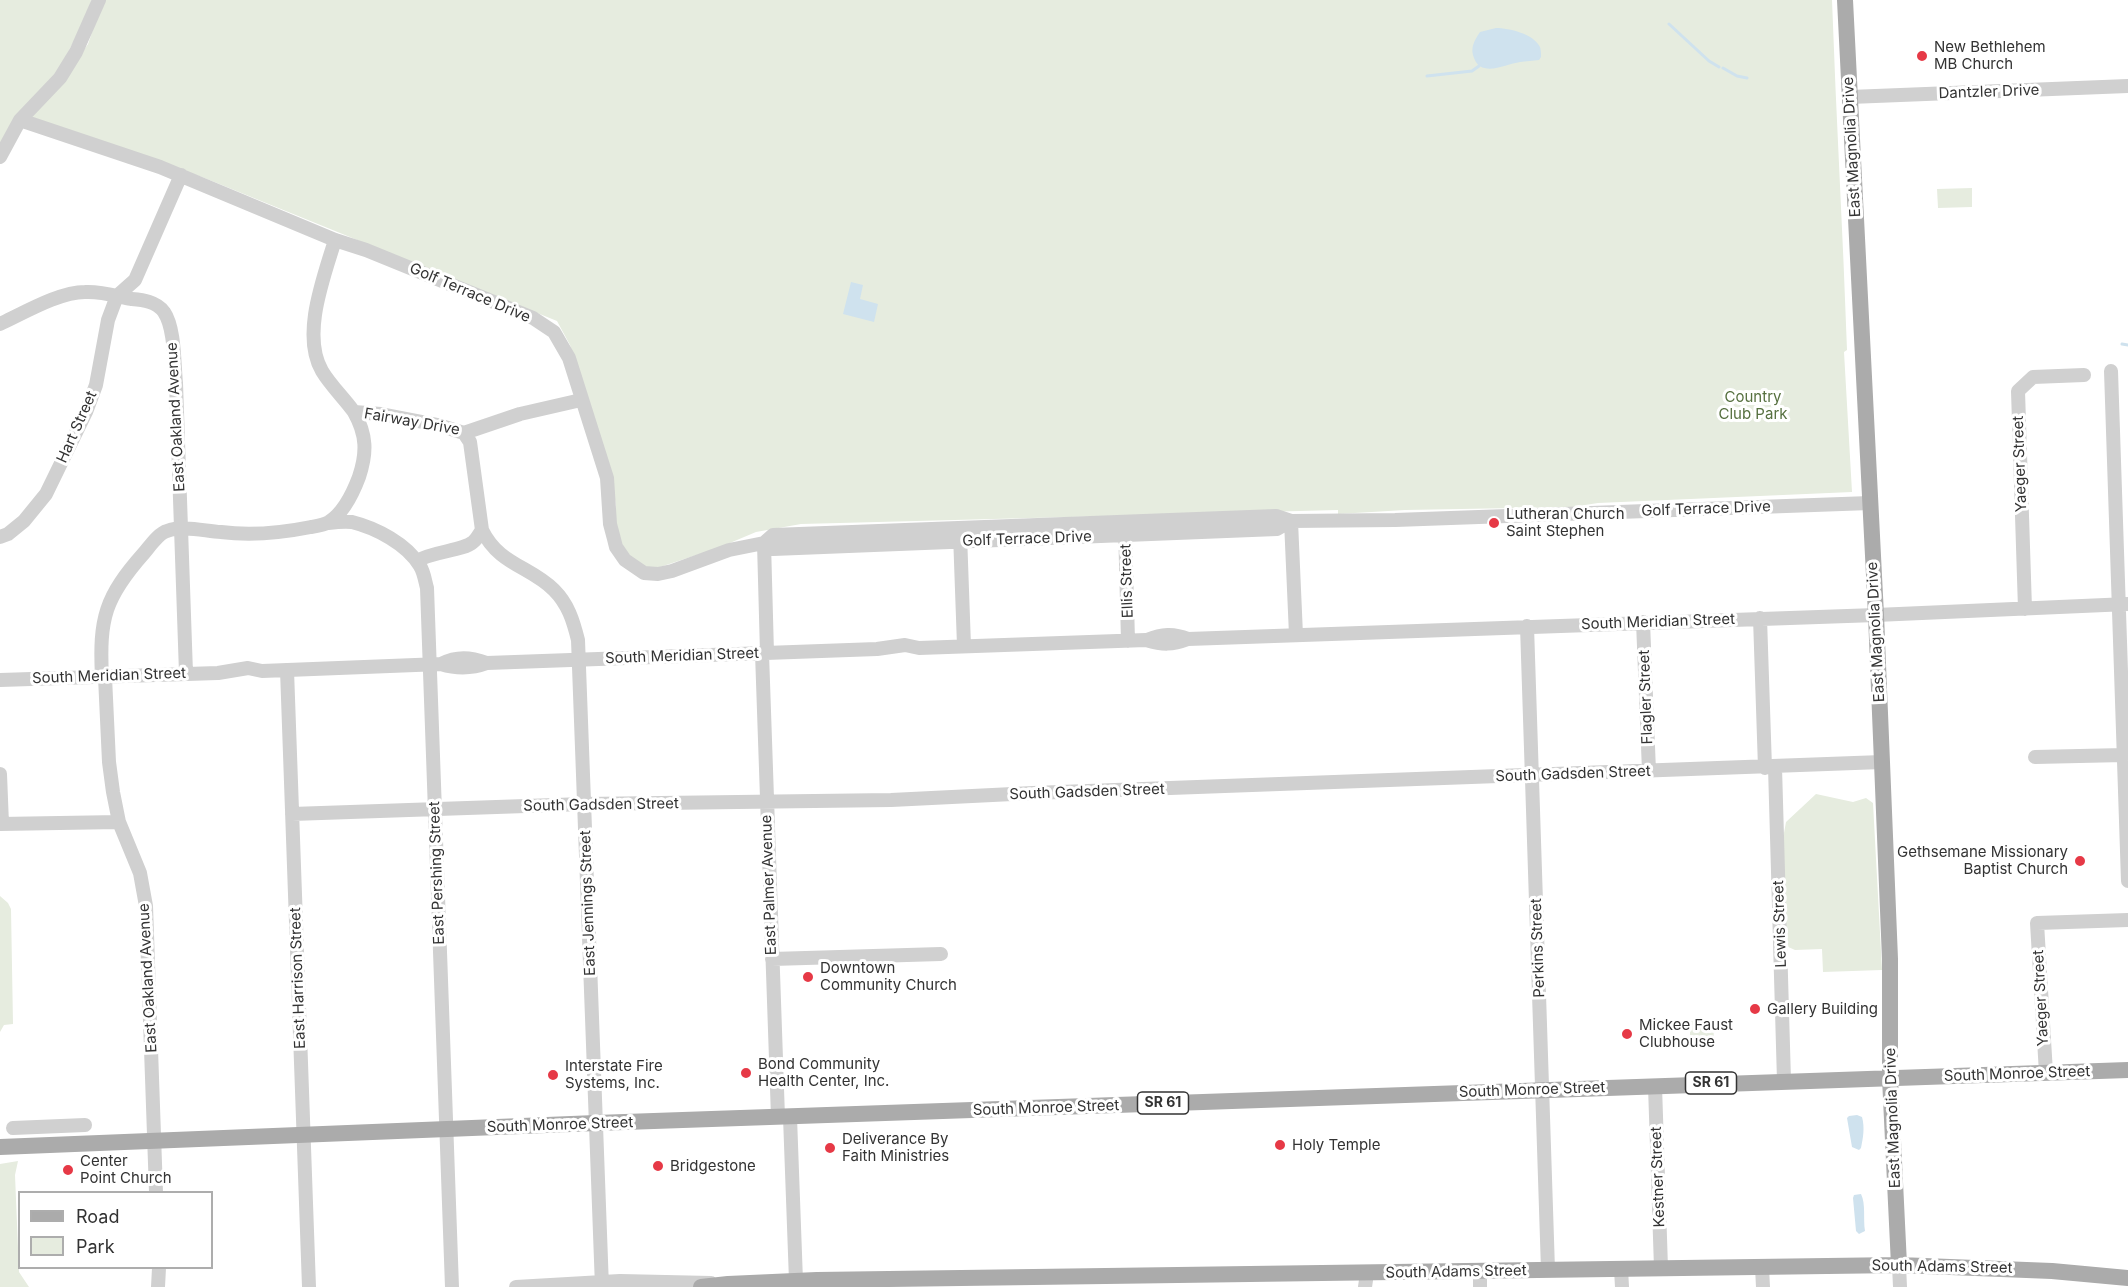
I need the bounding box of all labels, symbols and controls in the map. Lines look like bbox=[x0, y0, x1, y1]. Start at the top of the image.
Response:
place label: New Bethlehem MB Church bbox=[1934, 38, 2046, 73]
marker: New Bethlehem MB Church bbox=[1915, 49, 1929, 63]
street label: East Magnolia Drive bbox=[1839, 76, 1865, 218]
street label: Dantzler Drive bbox=[1938, 81, 2040, 103]
street label: Golf Terrace Drive bbox=[407, 259, 533, 327]
street label: East Oakland Avenue bbox=[163, 342, 189, 492]
street label: Hart Street bbox=[53, 388, 101, 466]
park label: Country Club Park bbox=[1719, 388, 1787, 423]
street label: Fairway Drive bbox=[363, 405, 461, 439]
street label: Yaeger Street bbox=[2009, 416, 2031, 512]
street label: Golf Terrace Drive bbox=[1641, 498, 1771, 520]
place label: Lutheran Church Saint Stephen bbox=[1506, 505, 1625, 540]
marker: Lutheran Church Saint Stephen bbox=[1487, 516, 1501, 530]
street label: Golf Terrace Drive bbox=[962, 528, 1092, 550]
street label: Ellis Street bbox=[1117, 544, 1137, 618]
street label: East Magnolia Drive bbox=[1863, 561, 1889, 703]
street label: South Meridian Street bbox=[1581, 610, 1735, 634]
street label: South Meridian Street bbox=[605, 644, 759, 668]
street label: Flagler Street bbox=[1635, 649, 1657, 745]
street label: South Meridian Street bbox=[32, 664, 186, 688]
street label: South Gadsden Street bbox=[1495, 762, 1651, 786]
street label: South Gadsden Street bbox=[1009, 780, 1165, 804]
street label: South Gadsden Street bbox=[523, 795, 679, 815]
street label: East Pershing Street bbox=[426, 801, 448, 945]
street label: East Palmer Avenue bbox=[758, 814, 780, 956]
street label: East Jennings Street bbox=[576, 830, 600, 976]
place label: Gethsemane Missionary Baptist Church bbox=[1897, 843, 2068, 878]
marker: Gethsemane Missionary Baptist Church bbox=[2073, 854, 2087, 868]
street label: Lewis Street bbox=[1769, 880, 1791, 968]
street label: Perkins Street bbox=[1527, 898, 1549, 998]
street label: East Oakland Avenue bbox=[135, 903, 161, 1053]
street label: East Harrison Street bbox=[287, 907, 309, 1049]
street label: Yaeger Street bbox=[2029, 949, 2053, 1047]
place label: Downtown Community Church bbox=[820, 959, 957, 994]
marker: Downtown Community Church bbox=[801, 970, 815, 984]
place label: Gallery Building bbox=[1767, 1000, 1878, 1018]
marker: Gallery Building bbox=[1748, 1002, 1762, 1016]
place label: Mickee Faust Clubhouse bbox=[1639, 1016, 1733, 1051]
marker: Mickee Faust Clubhouse bbox=[1620, 1027, 1634, 1041]
street label: East Magnolia Drive bbox=[1882, 1047, 1904, 1189]
place label: Bond Community Health Center, Inc. bbox=[758, 1055, 889, 1090]
place label: Interstate Fire Systems, Inc. bbox=[565, 1057, 663, 1092]
street label: South Monroe Street bbox=[1943, 1062, 2091, 1086]
marker: Bond Community Health Center, Inc. bbox=[739, 1066, 753, 1080]
marker: Interstate Fire Systems, Inc. bbox=[546, 1068, 560, 1082]
road number: SR 61 bbox=[1686, 1072, 1736, 1094]
street label: South Monroe Street bbox=[1458, 1078, 1606, 1102]
road number: SR 61 bbox=[1138, 1092, 1188, 1114]
street label: South Monroe Street bbox=[972, 1096, 1120, 1120]
street label: South Monroe Street bbox=[486, 1113, 634, 1137]
street label: Kestner Street bbox=[1647, 1126, 1669, 1228]
place label: Deliverance By Faith Ministries bbox=[842, 1130, 949, 1165]
place label: Holy Temple bbox=[1292, 1136, 1380, 1154]
marker: Holy Temple bbox=[1273, 1138, 1287, 1152]
marker: Deliverance By Faith Ministries bbox=[823, 1141, 837, 1155]
place label: Center Point Church bbox=[80, 1152, 172, 1187]
place label: Bridgestone bbox=[670, 1157, 756, 1175]
marker: Bridgestone bbox=[651, 1159, 665, 1173]
marker: Center Point Church bbox=[61, 1163, 75, 1177]
legend bbox=[18, 1191, 213, 1269]
text: Road bbox=[76, 1206, 119, 1227]
text: Park bbox=[76, 1236, 115, 1257]
street label: South Adams Street bbox=[1871, 1257, 2013, 1277]
street label: South Adams Street bbox=[1385, 1262, 1527, 1282]

